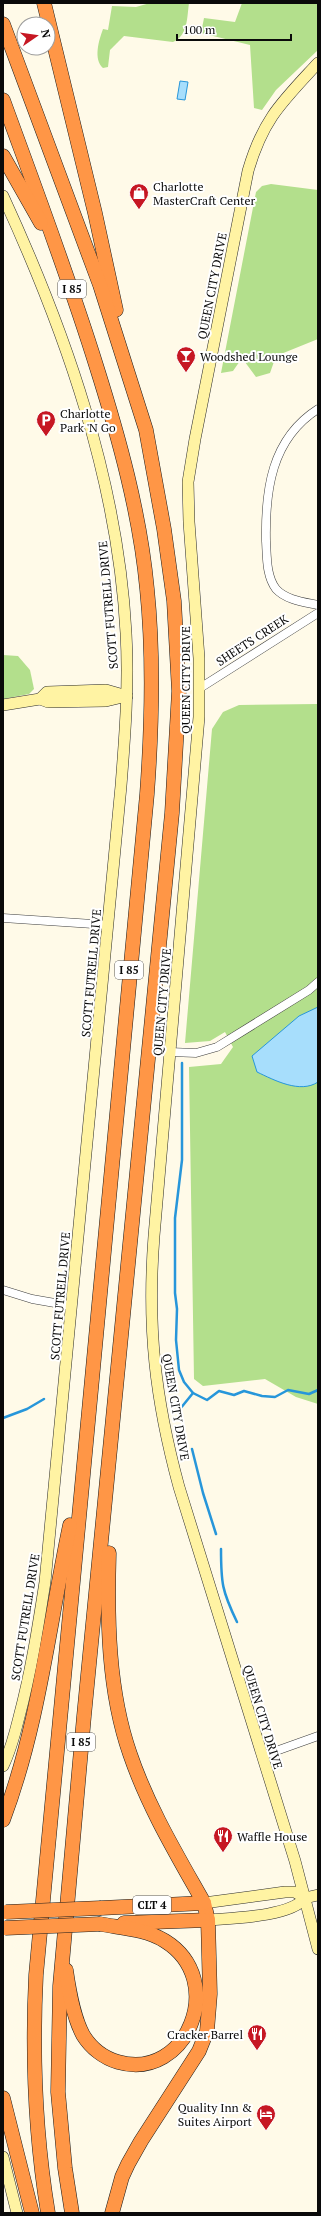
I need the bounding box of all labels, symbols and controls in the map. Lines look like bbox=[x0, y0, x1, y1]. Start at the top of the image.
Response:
north arrow bbox=[16, 16, 56, 56]
scale bar bbox=[177, 16, 291, 42]
text: 100 m bbox=[183, 22, 216, 37]
text: N bbox=[38, 28, 54, 40]
place label: Charlotte MasterCraft Center bbox=[153, 179, 256, 208]
shop icon: Charlotte MasterCraft Center bbox=[128, 182, 150, 210]
street label: QUEEN CITY DRIVE bbox=[194, 231, 230, 341]
road number: I 85 bbox=[58, 280, 86, 298]
bar icon: Woodshed Lounge bbox=[175, 345, 197, 373]
place label: Woodshed Lounge bbox=[200, 349, 298, 364]
place label: Charlotte Park 'N Go bbox=[60, 406, 116, 435]
parking icon: Charlotte Park 'N Go bbox=[35, 409, 57, 437]
street label: SCOTT FUTRELL DRIVE bbox=[95, 540, 121, 670]
street label: SHEETS CREEK bbox=[213, 611, 291, 669]
street label: QUEEN CITY DRIVE bbox=[178, 626, 193, 734]
street label: SCOTT FUTRELL DRIVE bbox=[78, 908, 104, 1038]
street label: QUEEN CITY DRIVE bbox=[150, 947, 174, 1057]
road number: I 85 bbox=[115, 961, 143, 979]
street label: SCOTT FUTRELL DRIVE bbox=[47, 1231, 73, 1361]
street label: QUEEN CITY DRIVE bbox=[159, 1352, 193, 1462]
street label: SCOTT FUTRELL DRIVE bbox=[8, 1552, 42, 1682]
street label: QUEEN CITY DRIVE bbox=[240, 1663, 286, 1771]
road number: I 85 bbox=[67, 1733, 95, 1751]
restaurant icon: Waffle House bbox=[212, 1825, 234, 1853]
place label: Waffle House bbox=[237, 1829, 307, 1844]
road number: CLT 4 bbox=[133, 1896, 171, 1914]
restaurant icon: Cracker Barrel bbox=[246, 2023, 268, 2051]
place label: Cracker Barrel bbox=[167, 2027, 243, 2042]
place label: Quality Inn & Suites Airport bbox=[178, 2100, 253, 2129]
hotel icon: Quality Inn & Suites Airport bbox=[255, 2103, 277, 2131]

